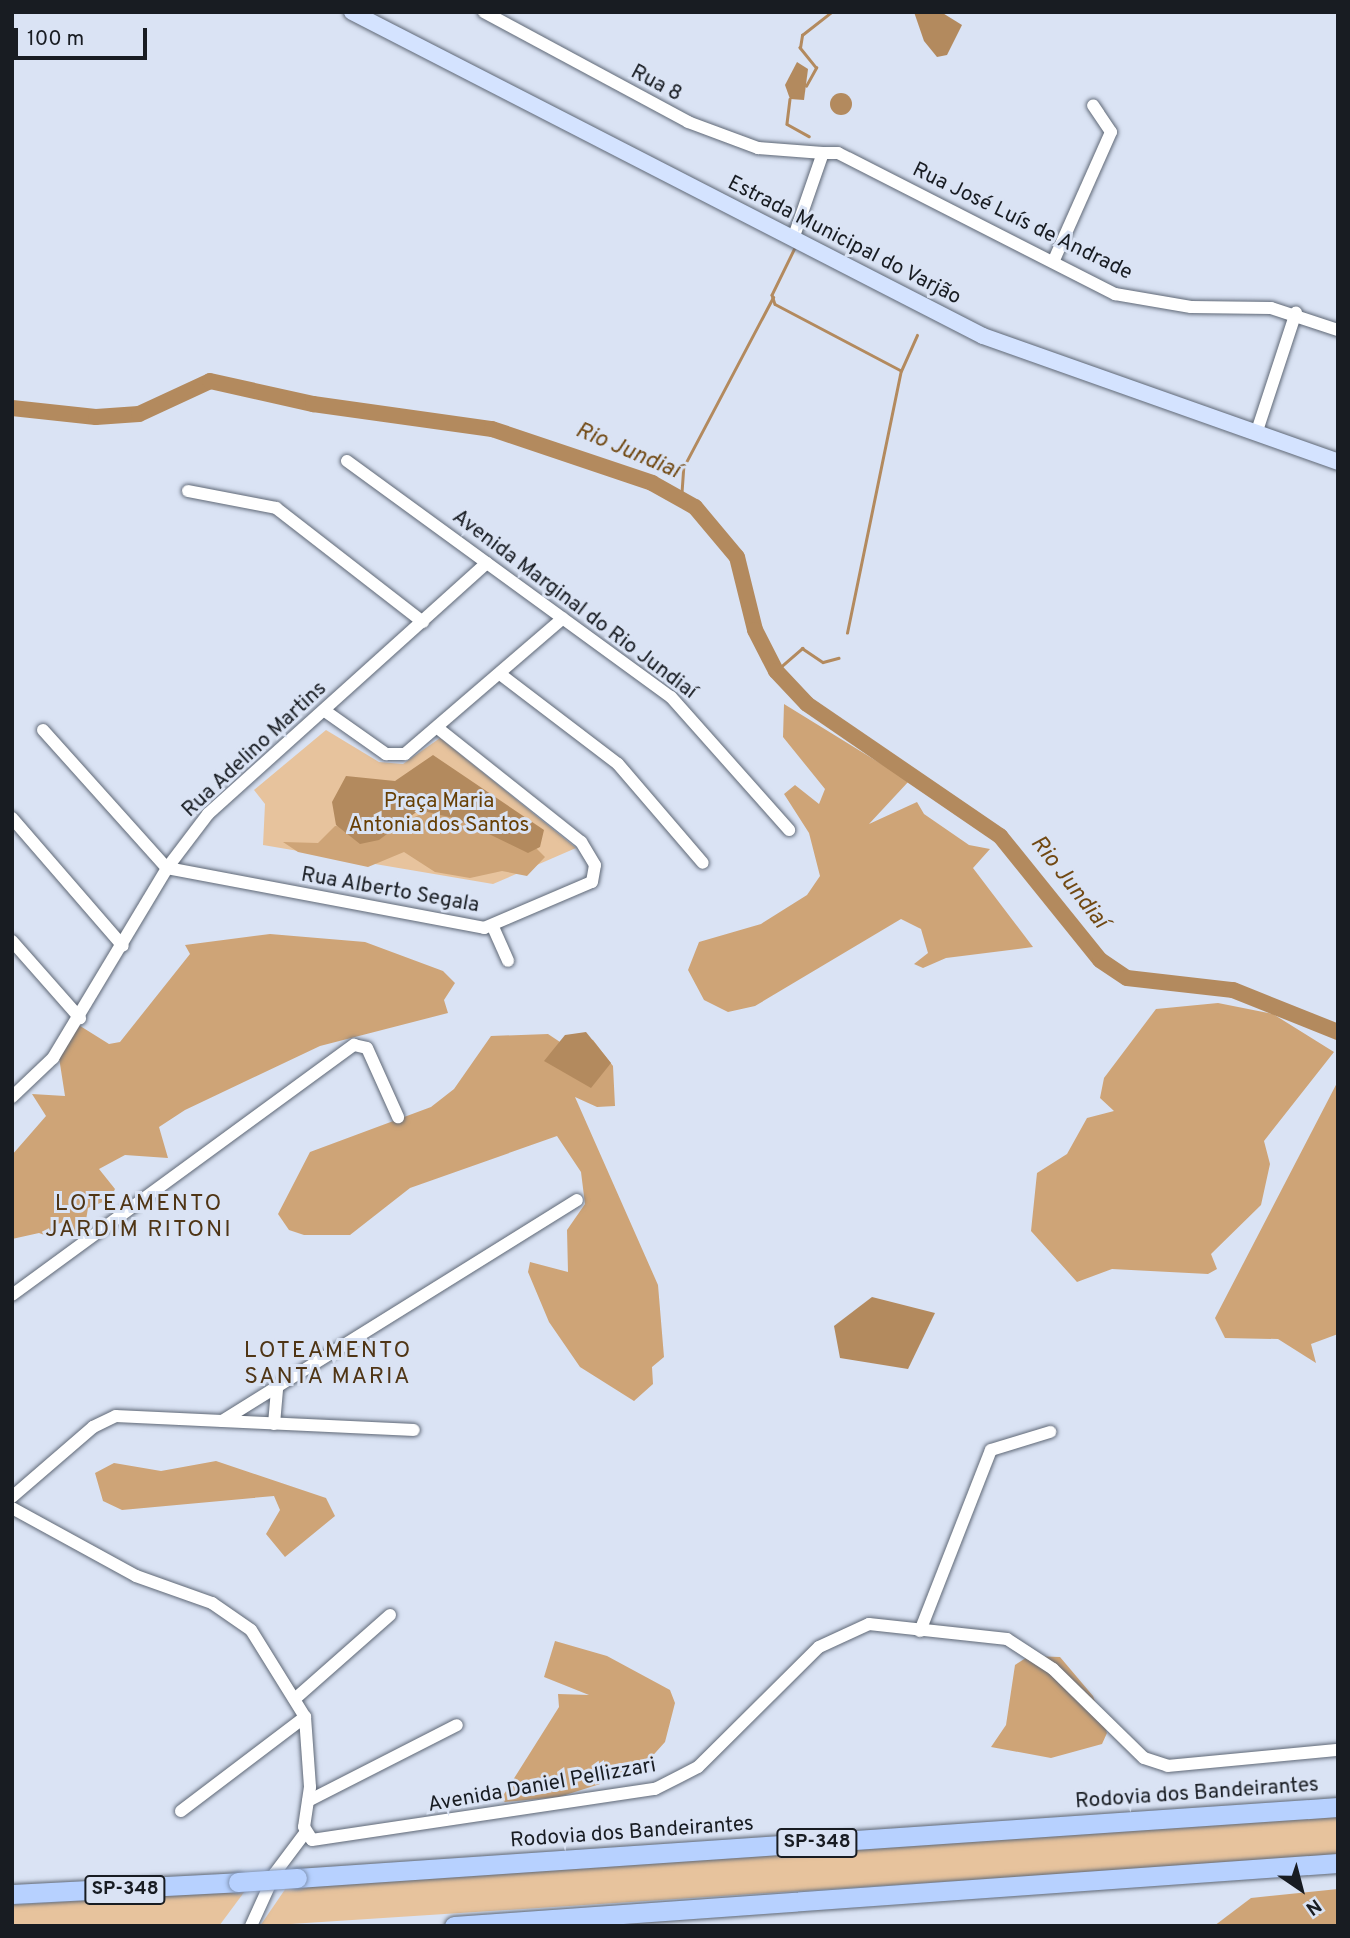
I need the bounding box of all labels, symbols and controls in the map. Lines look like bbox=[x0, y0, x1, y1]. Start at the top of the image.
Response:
scale bar bbox=[18, 14, 150, 58]
text: 100 m bbox=[27, 26, 84, 53]
street label: Rua 8 bbox=[626, 60, 686, 108]
street label: Rua José Luís de Andrade bbox=[907, 158, 1137, 286]
street label: Estrada Municipal do Varjão bbox=[723, 171, 965, 311]
water label: Rio Jundiaí bbox=[571, 418, 683, 486]
street label: Avenida Marginal do Rio Jundiaí bbox=[447, 505, 701, 705]
street label: Rua Adelino Martins bbox=[177, 676, 333, 824]
park label: Praça Maria Antonia dos Santos bbox=[349, 789, 529, 839]
water label: Rio Jundiaí bbox=[1023, 831, 1113, 935]
street label: Rua Alberto Segala bbox=[299, 863, 481, 919]
district label: LOTEAMENTO JARDIM RITONI bbox=[47, 1191, 231, 1245]
district label: LOTEAMENTO SANTA MARIA bbox=[245, 1338, 411, 1392]
street label: Avenida Daniel Pellizzari bbox=[426, 1754, 658, 1818]
street label: Rodovia dos Bandeirantes bbox=[1074, 1773, 1320, 1815]
street label: Rodovia dos Bandeirantes bbox=[509, 1812, 755, 1854]
road number: SP-348 bbox=[775, 1828, 859, 1858]
north arrow bbox=[1266, 1854, 1336, 1924]
road number: SP-348 bbox=[83, 1874, 167, 1906]
text: N bbox=[1301, 1892, 1326, 1920]

